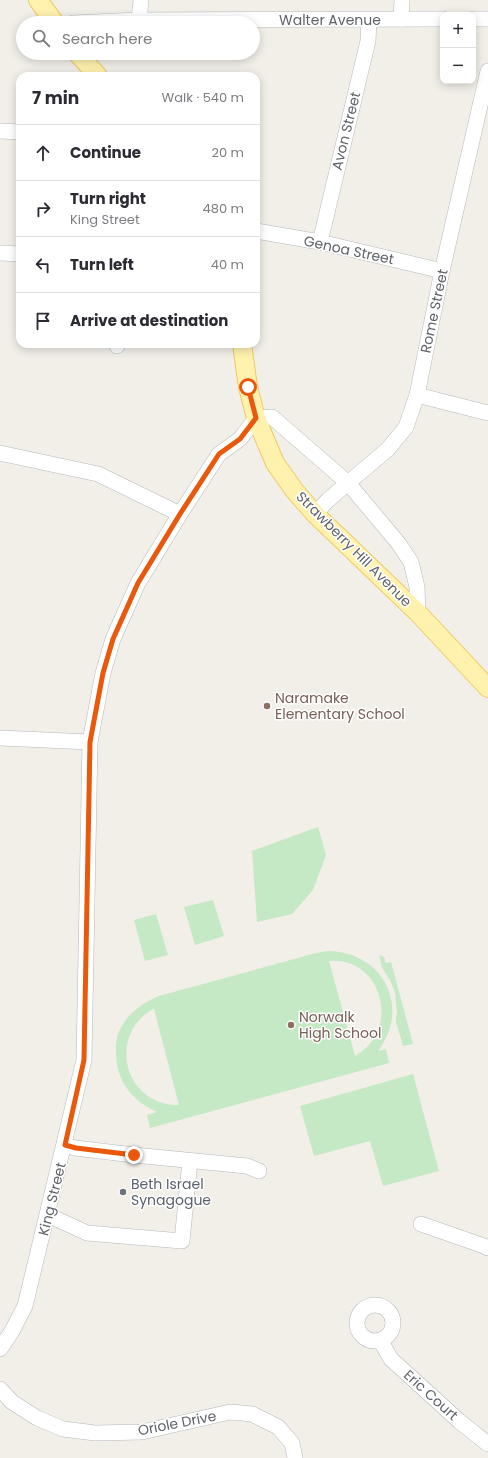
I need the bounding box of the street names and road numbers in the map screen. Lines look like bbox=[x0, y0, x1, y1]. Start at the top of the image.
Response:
street label: Walter Avenue bbox=[279, 10, 381, 30]
street label: Avon Street bbox=[327, 90, 365, 172]
street label: Genoa Street bbox=[302, 231, 396, 269]
street label: Rome Street bbox=[415, 267, 453, 355]
street label: Strawberry Hill Avenue bbox=[292, 487, 416, 611]
street label: King Street bbox=[33, 1160, 71, 1238]
street label: Eric Court bbox=[399, 1365, 463, 1425]
street label: Oriole Drive bbox=[136, 1406, 218, 1440]

